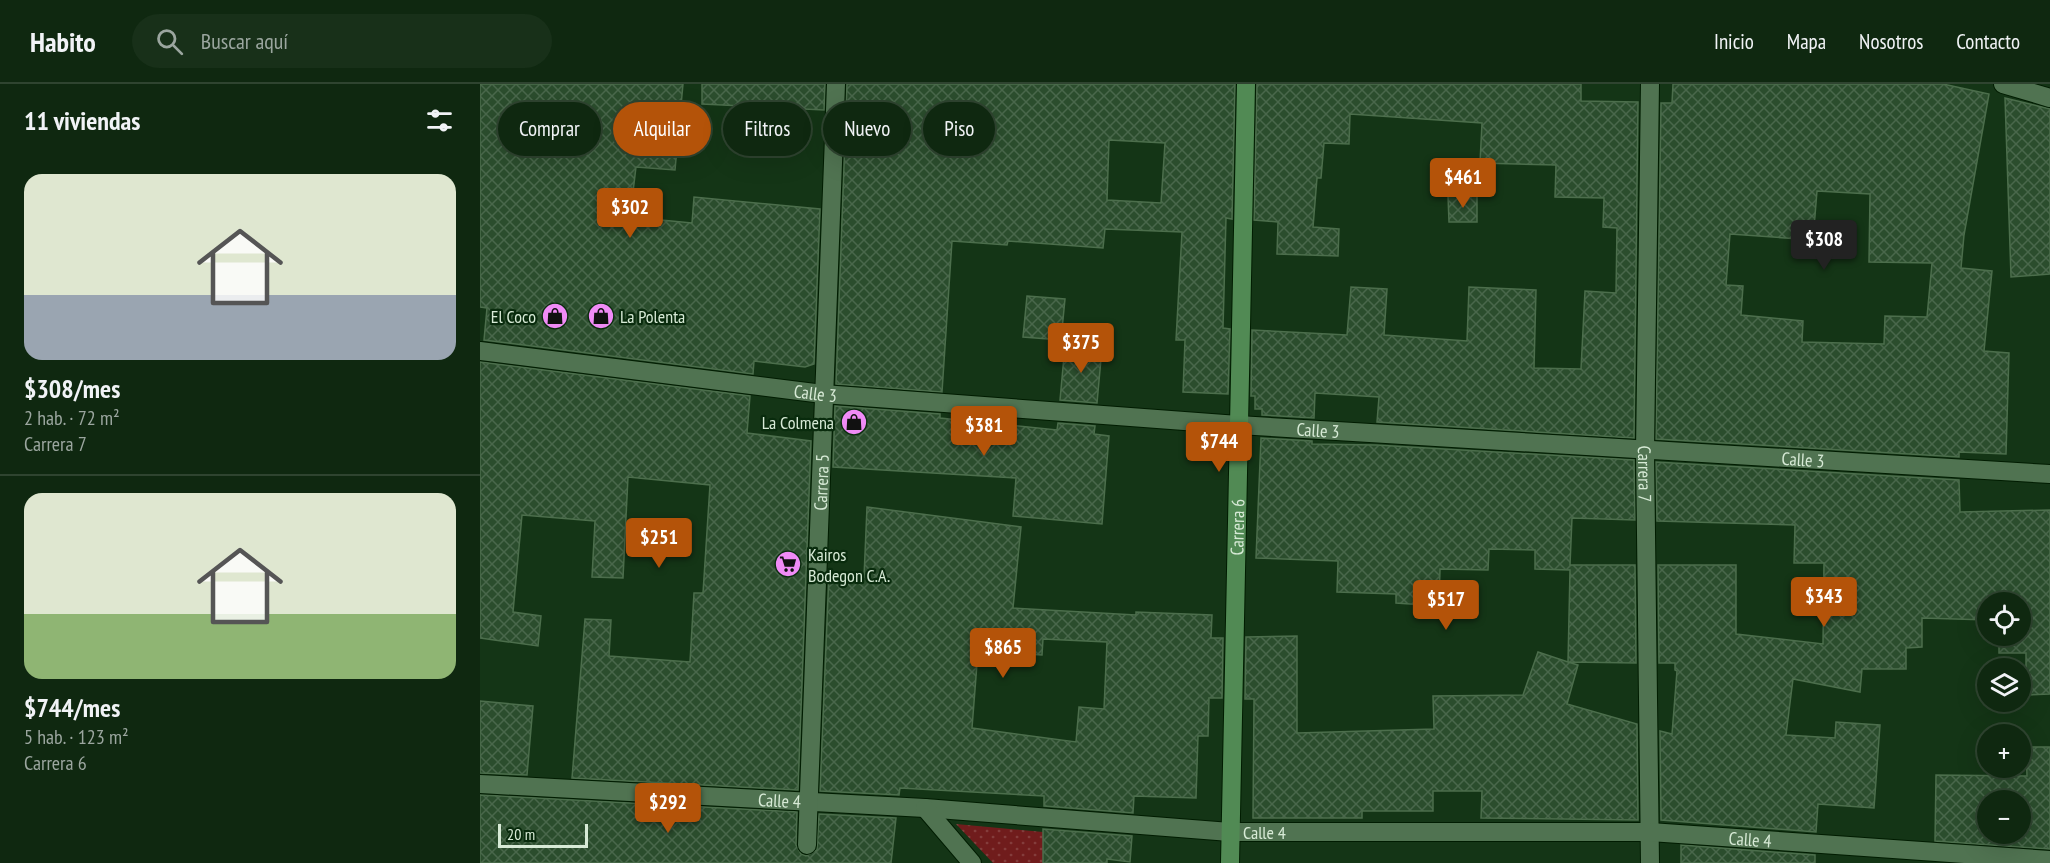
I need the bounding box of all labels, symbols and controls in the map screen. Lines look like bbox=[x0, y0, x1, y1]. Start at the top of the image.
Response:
search box bbox=[132, 14, 552, 68]
text: Habito bbox=[30, 23, 96, 60]
icon: search bbox=[153, 25, 186, 58]
text: Buscar aquí bbox=[201, 27, 288, 55]
text: Inicio bbox=[1714, 28, 1754, 55]
text: Mapa bbox=[1787, 28, 1826, 55]
text: Nosotros bbox=[1859, 28, 1923, 55]
text: Contacto bbox=[1956, 28, 2020, 55]
chip: Comprar bbox=[498, 102, 601, 156]
chip: Alquilar bbox=[613, 102, 711, 156]
chip: Filtros bbox=[723, 102, 811, 156]
chip: Nuevo bbox=[823, 102, 911, 156]
chip: Piso bbox=[923, 102, 995, 156]
text: 11 viviendas bbox=[24, 104, 140, 137]
icon: filters bbox=[423, 104, 456, 137]
pin: $461 bbox=[1427, 158, 1499, 209]
text: $461 bbox=[1444, 164, 1482, 190]
pin: $302 bbox=[594, 188, 666, 239]
text: $302 bbox=[611, 194, 649, 220]
icon: home bbox=[186, 213, 294, 321]
pin: $308 bbox=[1788, 220, 1860, 271]
text: $308 bbox=[1805, 226, 1843, 252]
shop icon: El Coco bbox=[540, 301, 570, 331]
shop icon: La Polenta bbox=[586, 301, 616, 331]
place label: El Coco bbox=[491, 305, 536, 328]
place label: La Polenta bbox=[620, 305, 685, 328]
pin: $375 bbox=[1045, 323, 1117, 374]
text: $375 bbox=[1062, 329, 1100, 355]
text: $308/mes bbox=[24, 372, 120, 405]
street label: Calle 3 bbox=[793, 379, 838, 406]
text: 2 hab. · 72 m² bbox=[24, 405, 120, 431]
pin: $381 bbox=[948, 406, 1020, 457]
shop icon: La Colmena bbox=[839, 407, 869, 437]
place label: La Colmena bbox=[762, 411, 834, 434]
text: $381 bbox=[965, 412, 1003, 438]
street label: Calle 3 bbox=[1296, 417, 1340, 443]
pin: $744 bbox=[1183, 422, 1255, 473]
text: $744 bbox=[1200, 428, 1238, 454]
text: Carrera 7 bbox=[24, 431, 87, 457]
street label: Carrera 7 bbox=[1633, 446, 1657, 502]
street label: Calle 3 bbox=[1781, 446, 1825, 472]
street label: Carrera 5 bbox=[808, 454, 833, 511]
street label: Carrera 6 bbox=[1225, 499, 1249, 556]
pin: $251 bbox=[623, 518, 695, 569]
text: $251 bbox=[640, 524, 678, 550]
icon: home bbox=[186, 532, 294, 640]
place label: Kairos Bodegon C.A. bbox=[808, 543, 890, 587]
supermarket icon: Kairos Bodegon C.A. bbox=[773, 549, 803, 579]
pin: $343 bbox=[1788, 577, 1860, 628]
pin: $517 bbox=[1410, 580, 1482, 631]
text: $343 bbox=[1805, 583, 1843, 609]
text: $517 bbox=[1427, 586, 1465, 612]
map controls bbox=[1977, 592, 2031, 844]
button: locate bbox=[1977, 592, 2031, 646]
pin: $865 bbox=[967, 628, 1039, 679]
text: $865 bbox=[984, 634, 1022, 660]
button: layers bbox=[1977, 658, 2031, 712]
text: $744/mes bbox=[24, 691, 120, 724]
text: 5 hab. · 123 m² bbox=[24, 724, 129, 750]
button: + bbox=[1977, 724, 2031, 778]
text: Carrera 6 bbox=[24, 750, 87, 776]
pin: $292 bbox=[632, 783, 704, 834]
street label: Calle 4 bbox=[757, 788, 802, 813]
text: $292 bbox=[649, 789, 687, 815]
button: − bbox=[1977, 790, 2031, 844]
scale bar bbox=[498, 821, 588, 848]
street label: Calle 4 bbox=[1243, 821, 1286, 844]
text: 20 m bbox=[507, 824, 535, 844]
street label: Calle 4 bbox=[1728, 826, 1772, 852]

